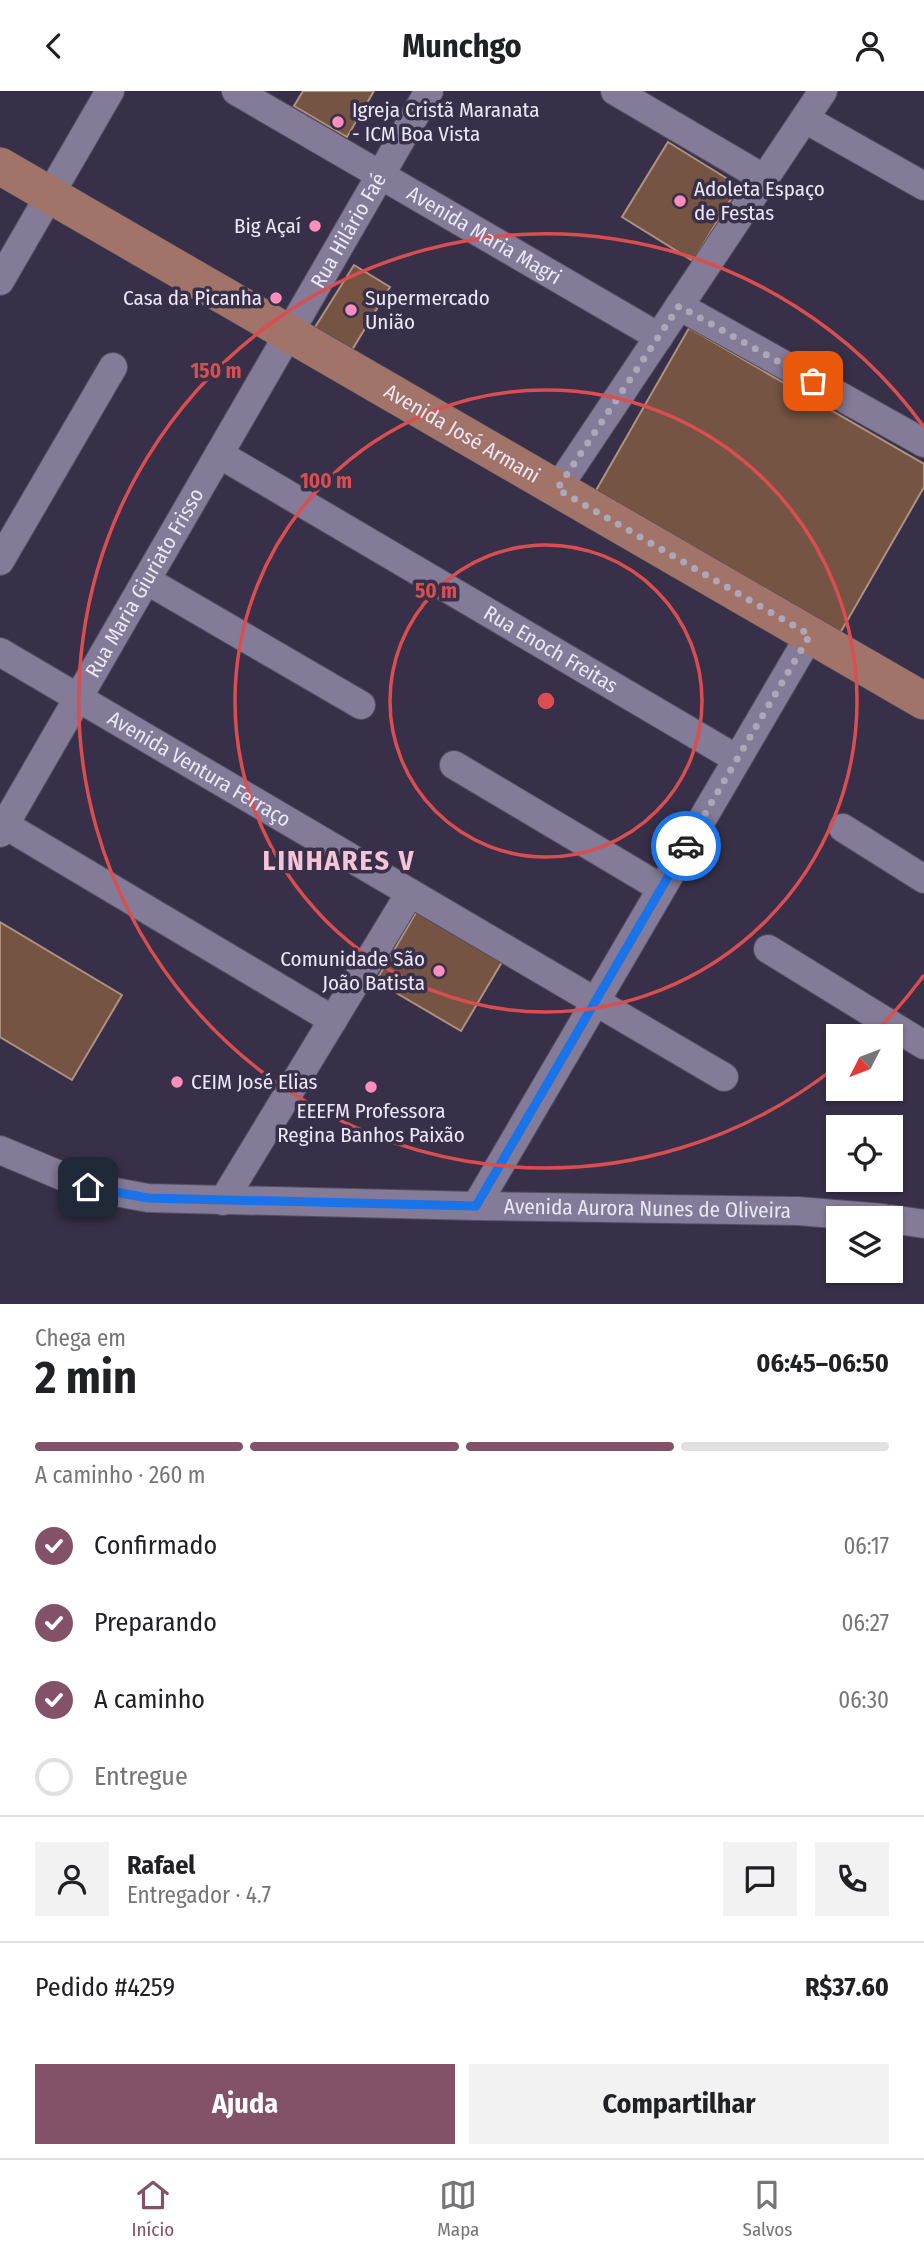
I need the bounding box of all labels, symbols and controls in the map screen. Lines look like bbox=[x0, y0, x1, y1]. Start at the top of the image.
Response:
icon: back bbox=[35, 27, 73, 65]
text: Munchgo bbox=[402, 27, 522, 65]
icon: person bbox=[851, 27, 889, 65]
place label: Igreja Cristã Maranata - ICM Boa Vista bbox=[352, 97, 539, 147]
marker: Igreja Cristã Maranata - ICM Boa Vista bbox=[330, 114, 346, 130]
street label: Rua Hilário Faé bbox=[305, 168, 392, 293]
place label: Adoleta Espaço de Festas bbox=[694, 176, 825, 226]
street label: Avenida Maria Magri bbox=[402, 180, 566, 290]
marker: Adoleta Espaço de Festas bbox=[672, 193, 688, 209]
place label: Big Açaí bbox=[234, 213, 301, 239]
marker: Big Açaí bbox=[307, 218, 323, 234]
place label: Casa da Picanha bbox=[123, 285, 262, 311]
place label: Supermercado União bbox=[365, 285, 490, 335]
marker: Casa da Picanha bbox=[268, 290, 284, 306]
marker: Supermercado União bbox=[343, 302, 359, 318]
pin bbox=[783, 351, 843, 411]
text: 150 m bbox=[190, 358, 242, 384]
icon: bag bbox=[794, 362, 832, 400]
street label: Avenida José Armani bbox=[380, 378, 545, 489]
text: 100 m bbox=[300, 468, 352, 494]
street label: Rua Maria Giuriato Frisso bbox=[80, 483, 210, 682]
text: 50 m bbox=[415, 578, 457, 604]
street label: Rua Enoch Freitas bbox=[479, 600, 623, 699]
centre of rings bbox=[534, 689, 558, 713]
street label: Avenida Ventura Ferraço bbox=[103, 705, 295, 833]
courier bbox=[651, 811, 721, 881]
icon: car bbox=[667, 827, 705, 865]
district label: LINHARES V bbox=[262, 844, 416, 877]
place label: Comunidade São João Batista bbox=[280, 946, 425, 996]
marker: Comunidade São João Batista bbox=[431, 963, 447, 979]
north arrow bbox=[826, 1024, 903, 1101]
map controls bbox=[826, 1024, 903, 1283]
place label: CEIM José Elias bbox=[191, 1069, 318, 1095]
marker: CEIM José Elias bbox=[169, 1074, 185, 1090]
marker: EEEFM Professora Regina Banhos Paixão bbox=[363, 1079, 379, 1095]
place label: EEEFM Professora Regina Banhos Paixão bbox=[277, 1098, 465, 1148]
button: locate bbox=[826, 1115, 903, 1192]
pin bbox=[58, 1157, 118, 1217]
icon: home bbox=[69, 1168, 107, 1206]
street label: Avenida Aurora Nunes de Oliveira bbox=[504, 1193, 791, 1224]
button: layers bbox=[826, 1206, 903, 1283]
text: Chega em bbox=[35, 1324, 126, 1352]
text: 06:45–06:50 bbox=[756, 1348, 889, 1379]
text: 2 min bbox=[35, 1350, 137, 1405]
text: A caminho · 260 m bbox=[35, 1461, 206, 1489]
icon: check bbox=[35, 1527, 73, 1565]
text: Confirmado bbox=[94, 1530, 217, 1561]
text: 06:17 bbox=[843, 1532, 889, 1560]
icon: check bbox=[35, 1604, 73, 1642]
text: Preparando bbox=[94, 1607, 217, 1638]
text: 06:27 bbox=[841, 1609, 889, 1637]
icon: check bbox=[35, 1681, 73, 1719]
text: A caminho bbox=[94, 1684, 205, 1715]
text: 06:30 bbox=[838, 1686, 889, 1714]
text: Entregue bbox=[94, 1761, 188, 1792]
button: person bbox=[35, 1842, 109, 1916]
button: chat bbox=[723, 1842, 797, 1916]
button: phone bbox=[815, 1842, 889, 1916]
text: Rafael bbox=[127, 1850, 195, 1881]
text: Entregador · 4.7 bbox=[127, 1881, 271, 1909]
text: Pedido #4259 bbox=[35, 1972, 175, 2003]
text: R$37.60 bbox=[805, 1972, 889, 2003]
button: Ajuda bbox=[35, 2064, 455, 2144]
button: Compartilhar bbox=[469, 2064, 889, 2144]
tab: Início bbox=[132, 2176, 174, 2241]
tab: Mapa bbox=[437, 2176, 479, 2241]
tab: Salvos bbox=[743, 2176, 792, 2241]

